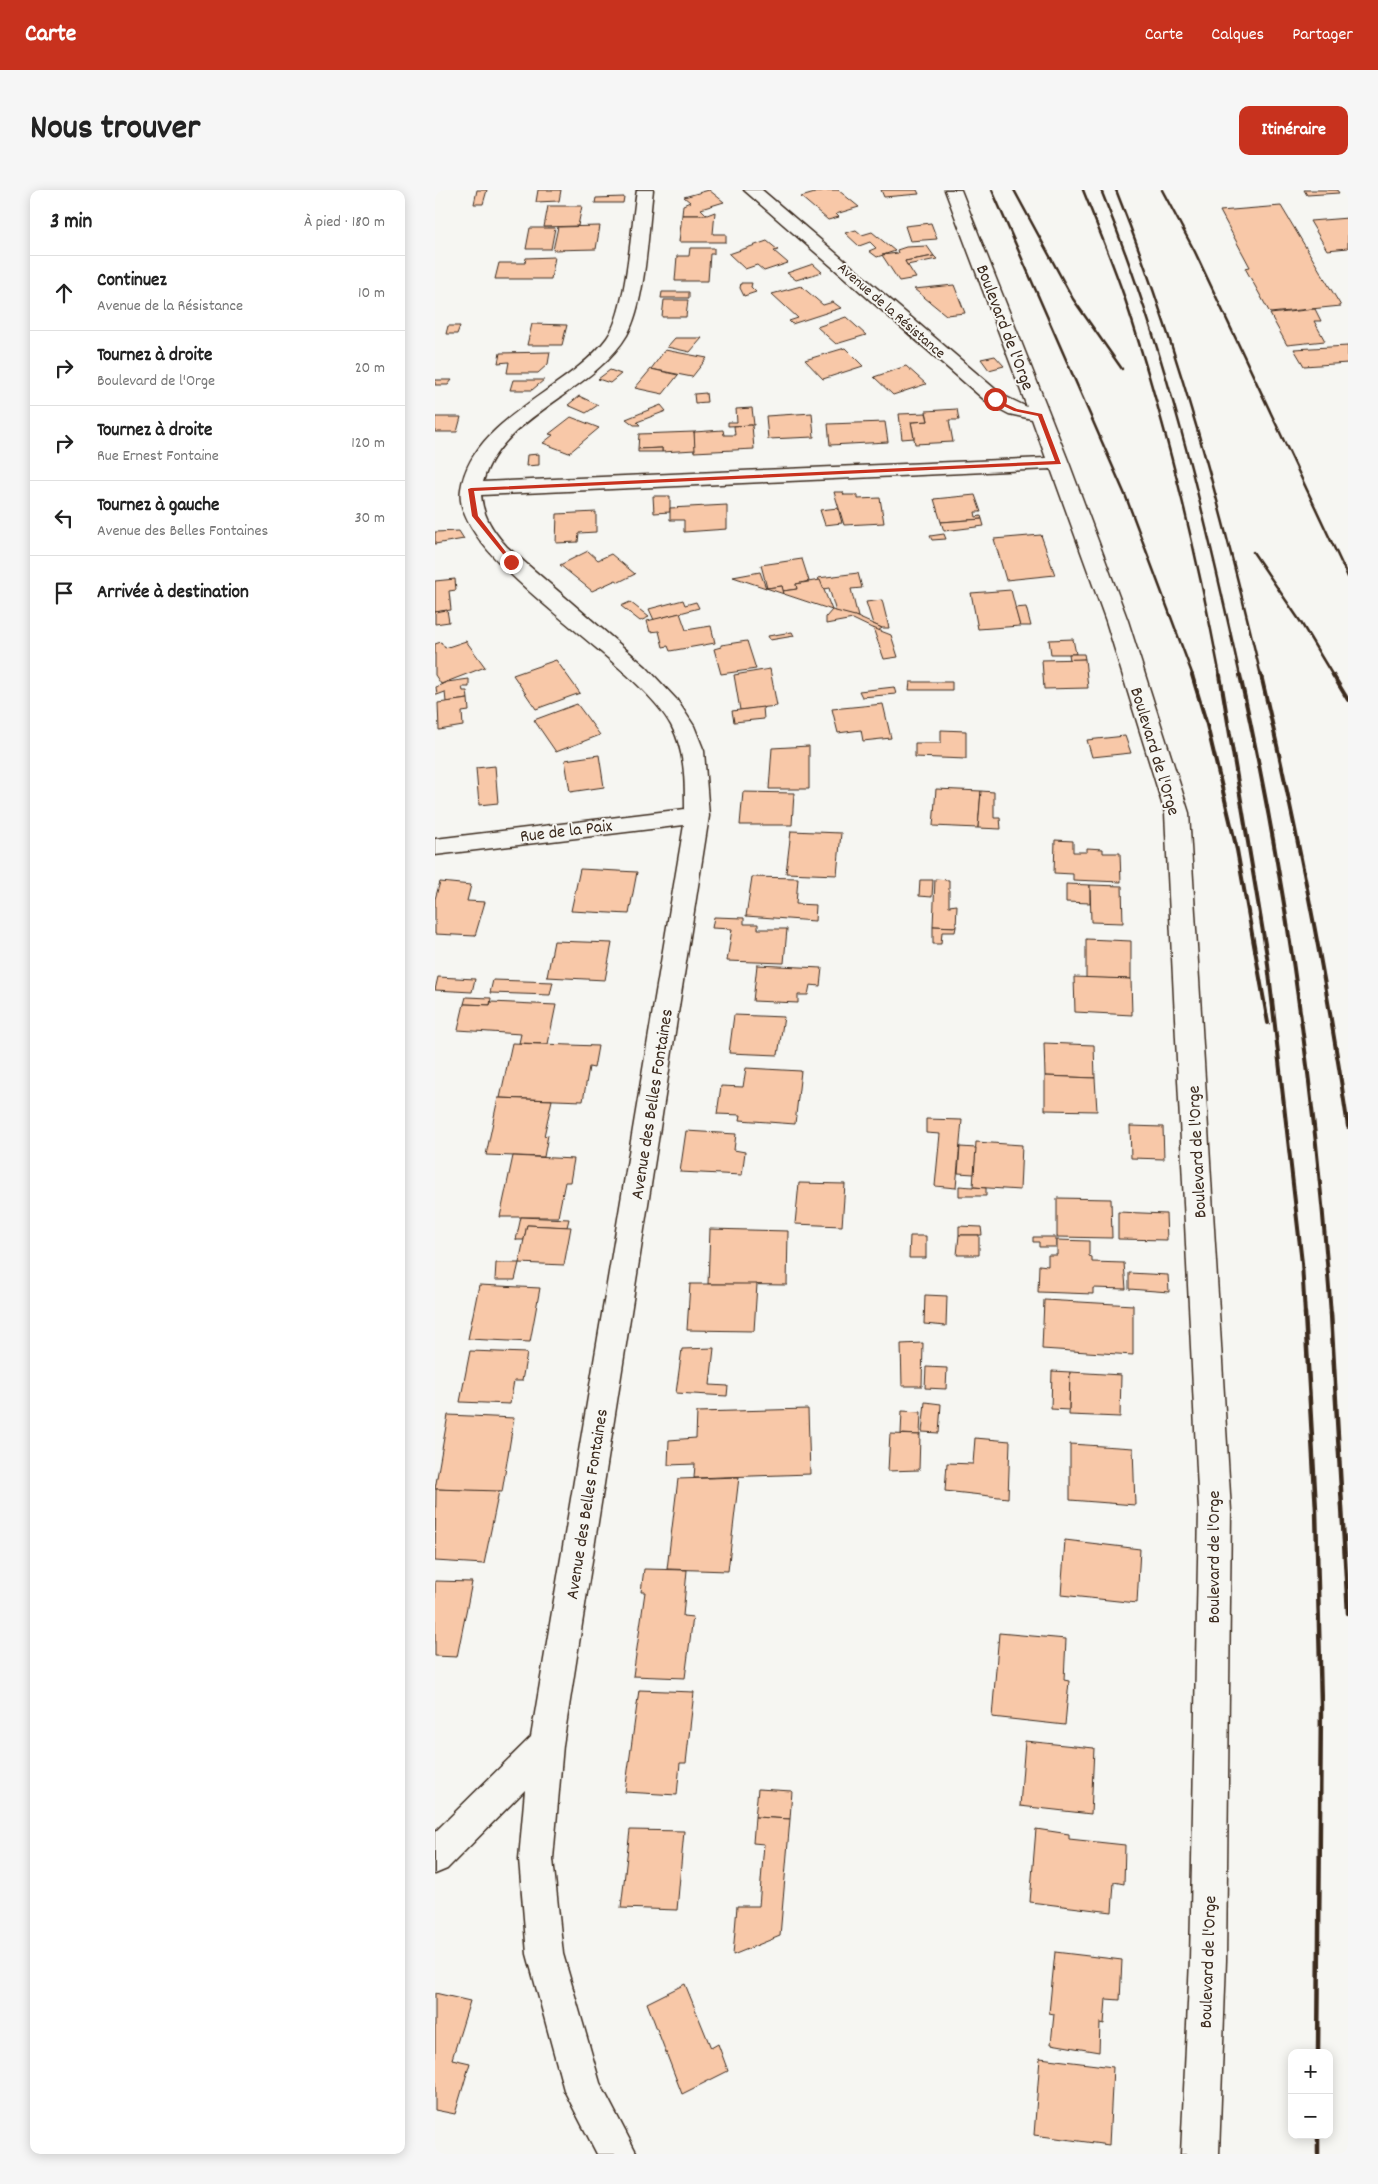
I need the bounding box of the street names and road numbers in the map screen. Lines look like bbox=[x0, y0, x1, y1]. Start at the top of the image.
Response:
street label: Avenue de la Résistance bbox=[832, 258, 950, 365]
street label: Boulevard de l'Orge bbox=[968, 261, 1039, 394]
street label: Boulevard de l'Orge bbox=[1122, 685, 1185, 819]
street label: Rue de la Paix bbox=[519, 814, 614, 851]
street label: Avenue des Belles Fontaines bbox=[626, 1007, 681, 1201]
street label: Boulevard de l'Orge bbox=[1183, 1085, 1214, 1219]
street label: Avenue des Belles Fontaines bbox=[561, 1407, 616, 1601]
street label: Boulevard de l'Orge bbox=[1203, 1491, 1228, 1623]
street label: Boulevard de l'Orge bbox=[1195, 1895, 1224, 2029]

